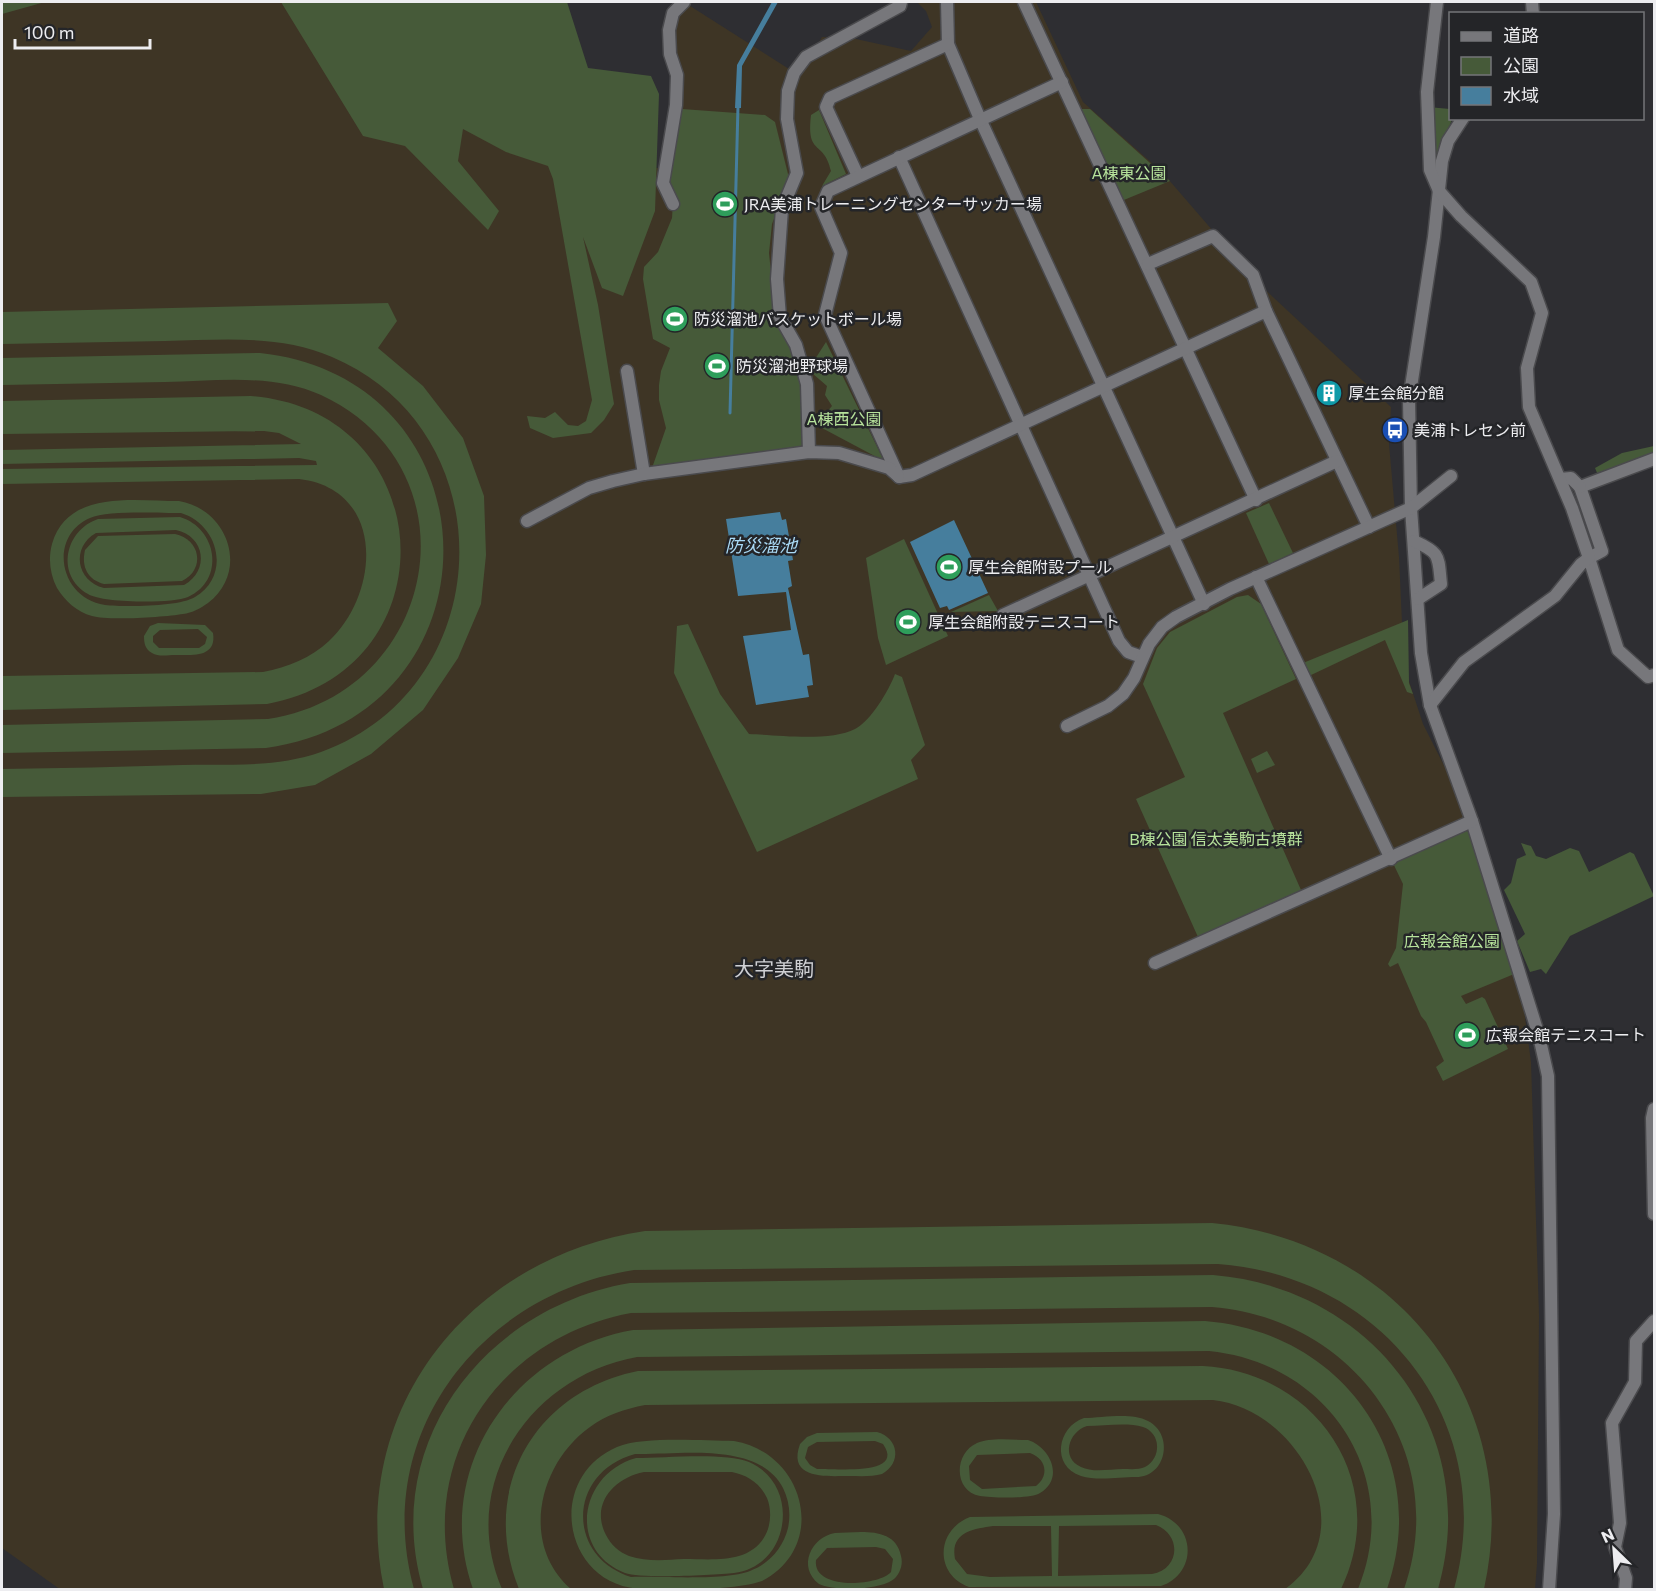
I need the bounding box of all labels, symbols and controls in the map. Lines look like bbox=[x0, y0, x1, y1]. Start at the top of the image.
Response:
scale bar bbox=[15, 12, 150, 50]
legend bbox=[1449, 12, 1644, 120]
text: 100 m bbox=[24, 21, 74, 43]
text: 道路 bbox=[1503, 24, 1539, 46]
text: 公園 bbox=[1503, 54, 1539, 76]
text: 水域 bbox=[1503, 84, 1539, 106]
park label: A棟東公園 bbox=[1091, 163, 1167, 182]
sports icon: JRA美浦トレーニングセンターサッカー場 bbox=[710, 189, 740, 219]
place label: JRA美浦トレーニングセンターサッカー場 bbox=[744, 194, 1042, 213]
sports icon: 防災溜池バスケットボール場 bbox=[660, 304, 690, 334]
place label: 防災溜池バスケットボール場 bbox=[694, 309, 902, 328]
sports icon: 防災溜池野球場 bbox=[702, 351, 732, 381]
place label: 防災溜池野球場 bbox=[736, 356, 848, 375]
building icon: 厚生会館分館 bbox=[1314, 378, 1344, 408]
place label: 厚生会館分館 bbox=[1348, 383, 1444, 402]
park label: A棟西公園 bbox=[806, 409, 882, 428]
bus stop icon: 美浦トレセン前 bbox=[1380, 415, 1410, 445]
place label: 美浦トレセン前 bbox=[1414, 420, 1526, 439]
water label: 防災溜池 bbox=[725, 534, 799, 556]
sports icon: 厚生会館附設プール bbox=[934, 552, 964, 582]
place label: 厚生会館附設プール bbox=[968, 557, 1112, 576]
sports icon: 厚生会館附設テニスコート bbox=[893, 607, 923, 637]
place label: 厚生会館附設テニスコート bbox=[928, 612, 1120, 631]
park label: B棟公園 信太美駒古墳群 bbox=[1129, 829, 1303, 848]
park label: 広報会館公園 bbox=[1404, 931, 1500, 950]
district label: 大字美駒 bbox=[734, 956, 814, 980]
sports icon: 広報会館テニスコート bbox=[1452, 1020, 1482, 1050]
place label: 広報会館テニスコート bbox=[1486, 1025, 1646, 1044]
north arrow bbox=[1584, 1519, 1644, 1579]
text: N bbox=[1598, 1524, 1617, 1546]

